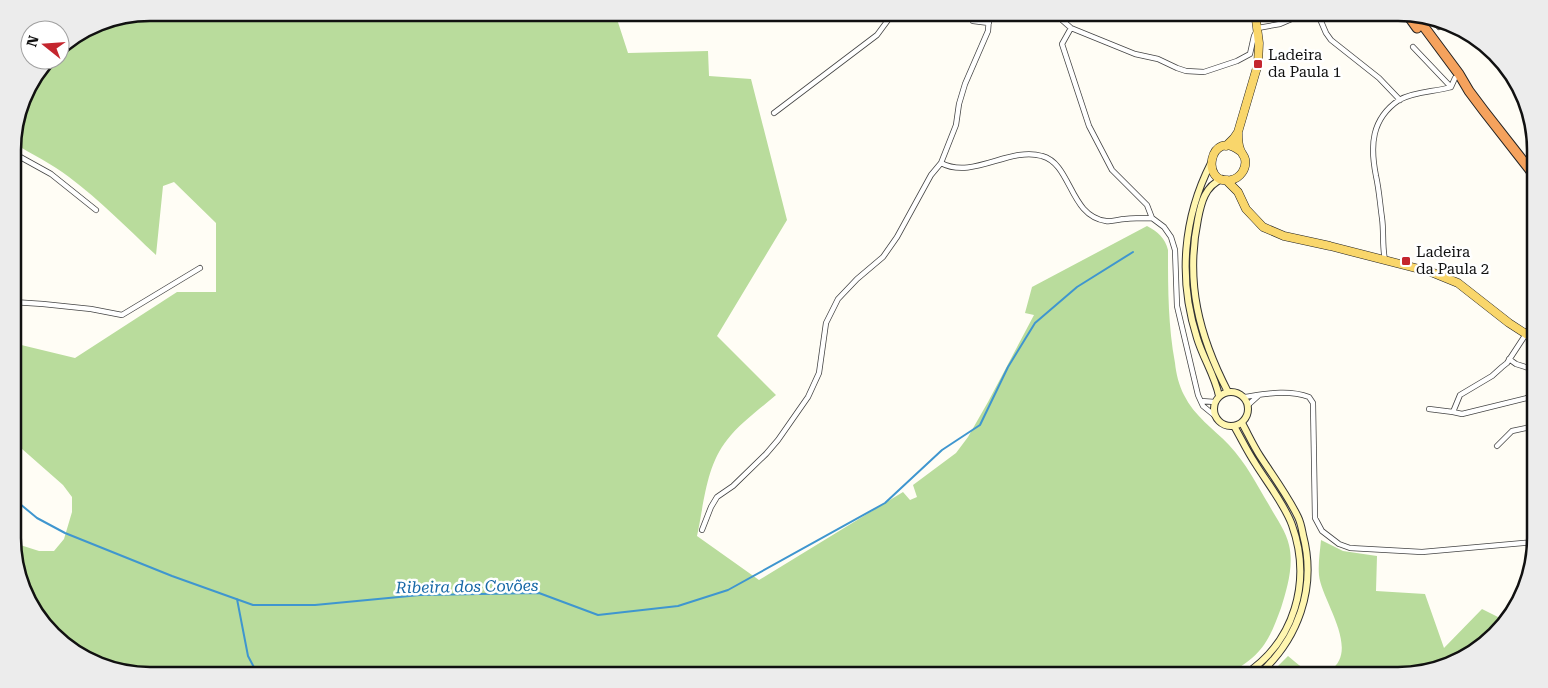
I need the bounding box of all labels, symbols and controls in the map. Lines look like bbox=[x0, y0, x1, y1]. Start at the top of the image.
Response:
north arrow bbox=[20, 20, 70, 70]
text: N bbox=[23, 33, 42, 49]
place label: Ladeira da Paula 1 bbox=[1268, 46, 1341, 81]
marker: Ladeira da Paula 1 bbox=[1252, 58, 1264, 70]
place label: Ladeira da Paula 2 bbox=[1416, 243, 1489, 278]
marker: Ladeira da Paula 2 bbox=[1400, 255, 1412, 267]
water label: Ribeira dos Covões bbox=[394, 576, 539, 597]

